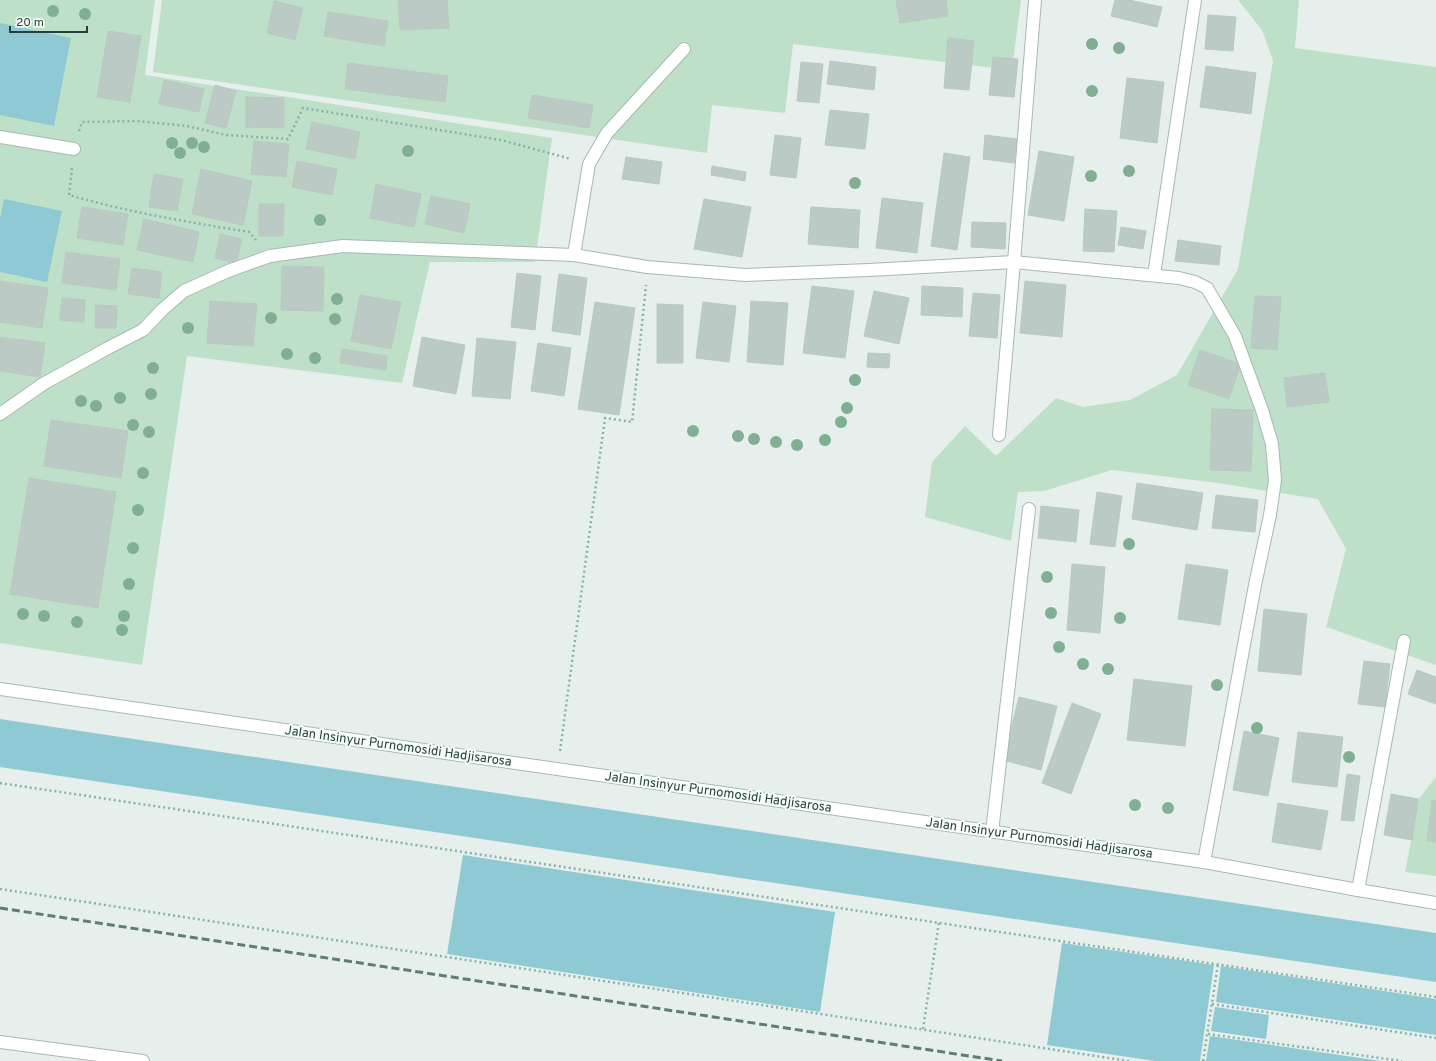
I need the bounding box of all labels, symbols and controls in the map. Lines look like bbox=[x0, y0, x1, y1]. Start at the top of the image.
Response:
scale bar bbox=[10, 8, 87, 34]
text: 20 m bbox=[16, 15, 44, 31]
street label: Jalan Insinyur Purnomosidi Hadjisarosa bbox=[284, 723, 512, 771]
street label: Jalan Insinyur Purnomosidi Hadjisarosa bbox=[604, 769, 832, 817]
street label: Jalan Insinyur Purnomosidi Hadjisarosa bbox=[925, 815, 1153, 863]

